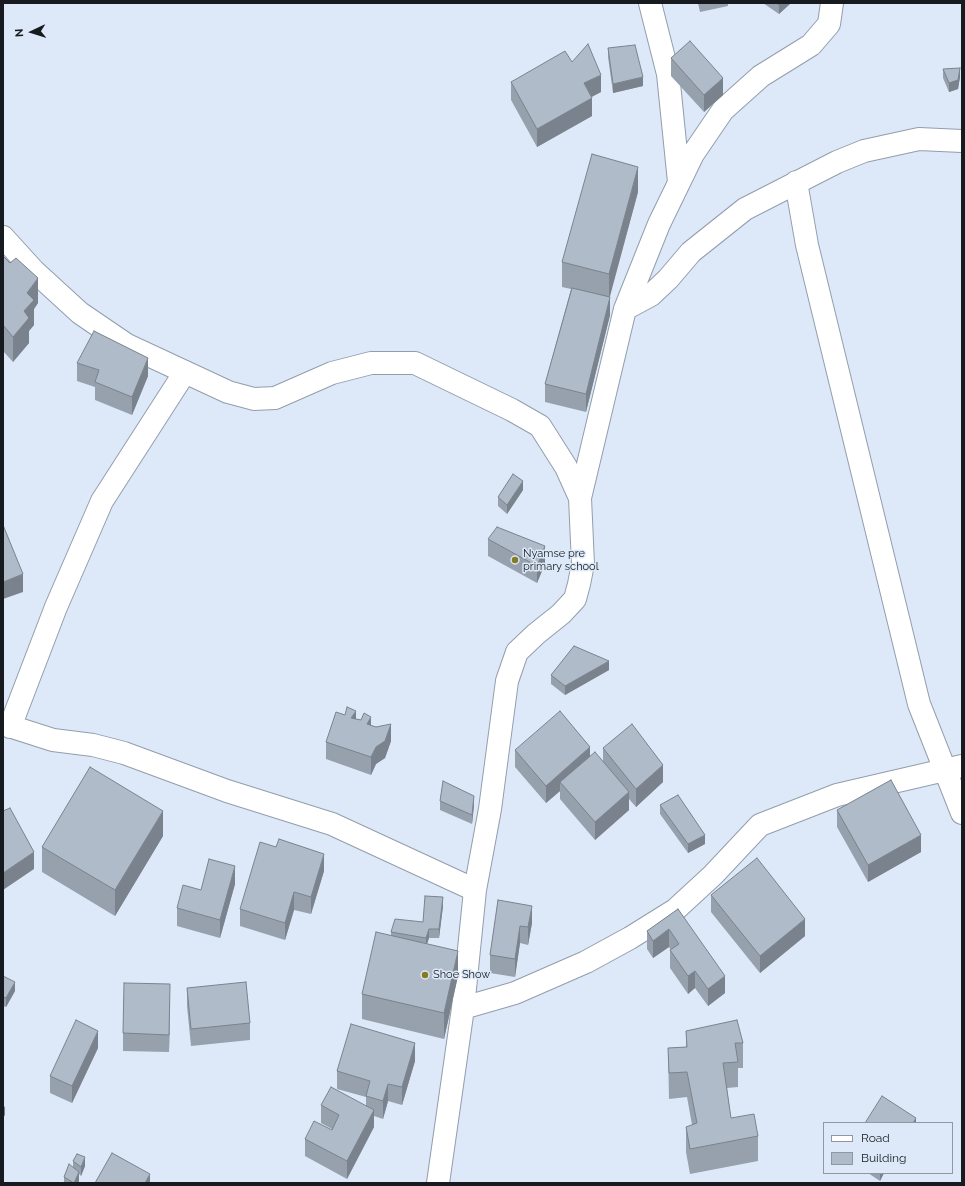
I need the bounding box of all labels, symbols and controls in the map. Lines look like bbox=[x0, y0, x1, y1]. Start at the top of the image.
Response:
north arrow bbox=[12, 12, 52, 52]
text: N bbox=[13, 28, 26, 38]
place label: Nyamse pre primary school bbox=[523, 547, 599, 573]
marker: Nyamse pre primary school bbox=[510, 555, 520, 565]
place label: Shoe Show bbox=[433, 968, 490, 982]
marker: Shoe Show bbox=[420, 970, 430, 980]
legend bbox=[823, 1122, 953, 1174]
text: Road bbox=[861, 1131, 890, 1145]
text: Building bbox=[861, 1151, 907, 1165]

